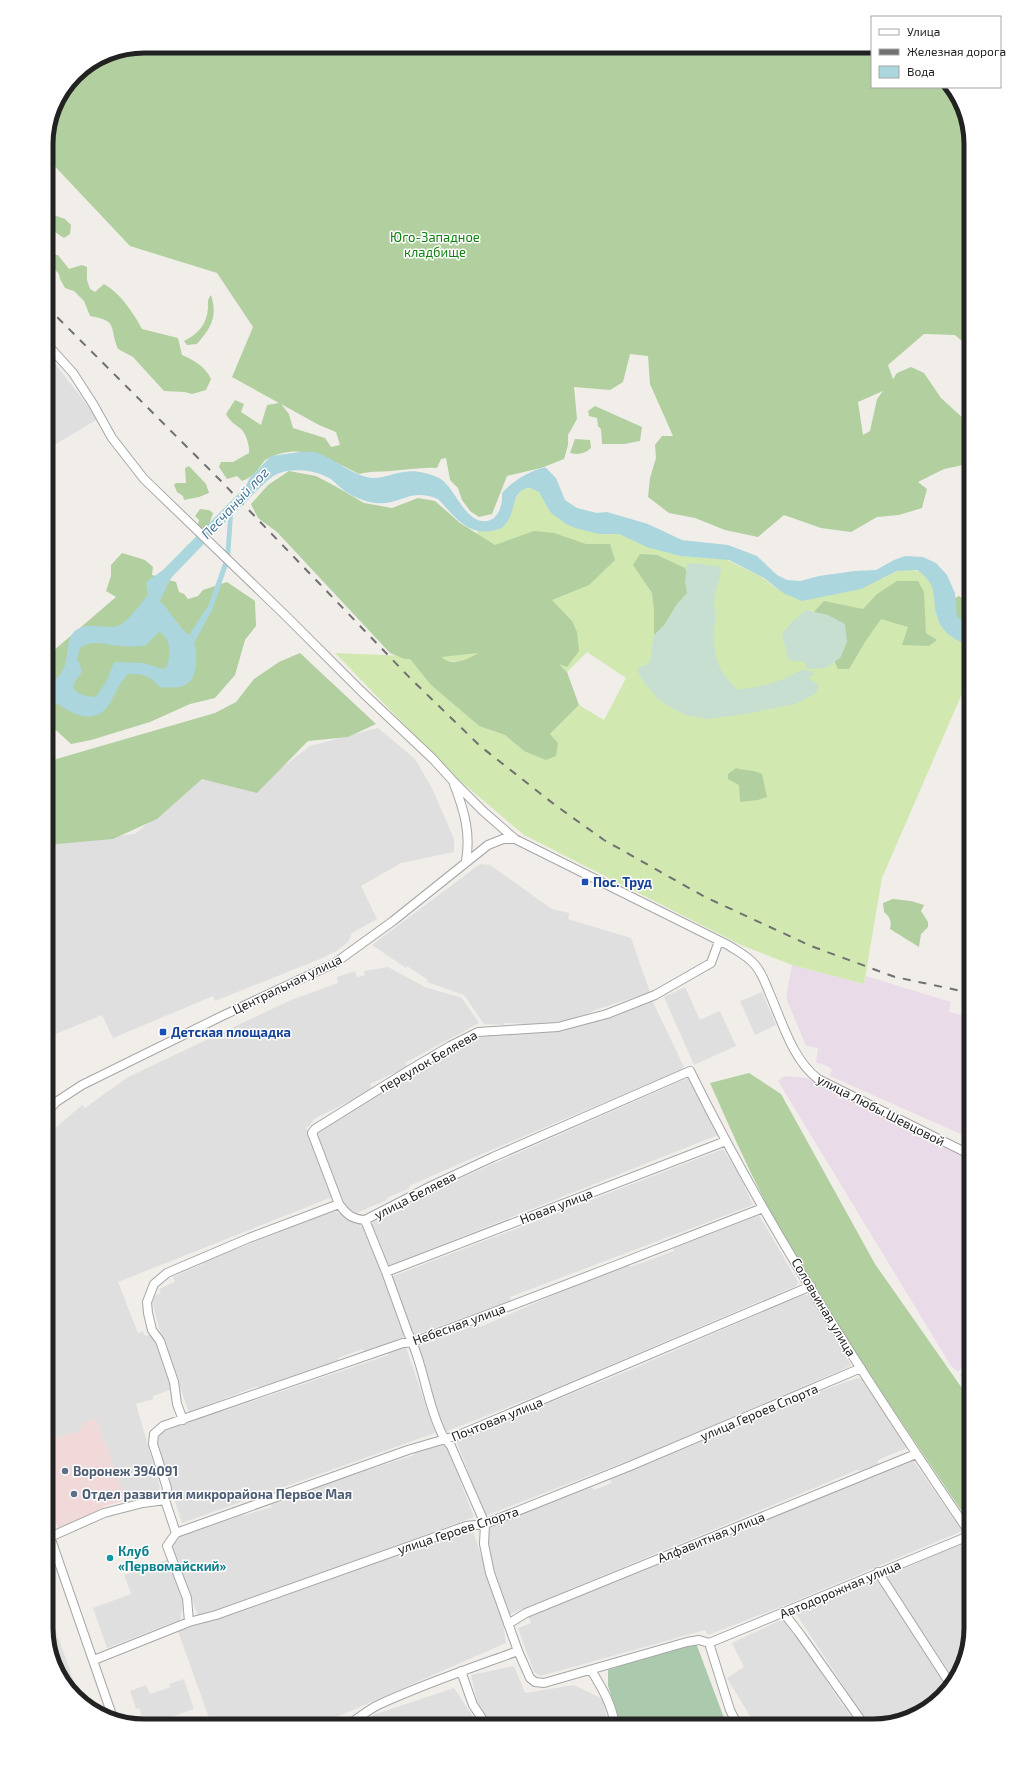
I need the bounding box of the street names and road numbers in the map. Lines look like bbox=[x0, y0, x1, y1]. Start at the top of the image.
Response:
street label: Центральная улица bbox=[230, 951, 344, 1017]
street label: переулок Беляева bbox=[376, 1026, 480, 1096]
street label: улица Любы Шевцовой bbox=[814, 1071, 948, 1149]
street label: улица Беляева bbox=[371, 1167, 459, 1223]
street label: Новая улица bbox=[517, 1185, 595, 1227]
street label: Соловьиная улица bbox=[788, 1255, 860, 1359]
street label: Небесная улица bbox=[410, 1300, 508, 1348]
street label: улица Героев Спорта bbox=[698, 1380, 820, 1444]
street label: Почтовая улица bbox=[449, 1393, 545, 1445]
street label: улица Героев Спорта bbox=[395, 1503, 521, 1557]
street label: Алфавитная улица bbox=[655, 1508, 767, 1566]
street label: Автодорожная улица bbox=[777, 1556, 903, 1622]

